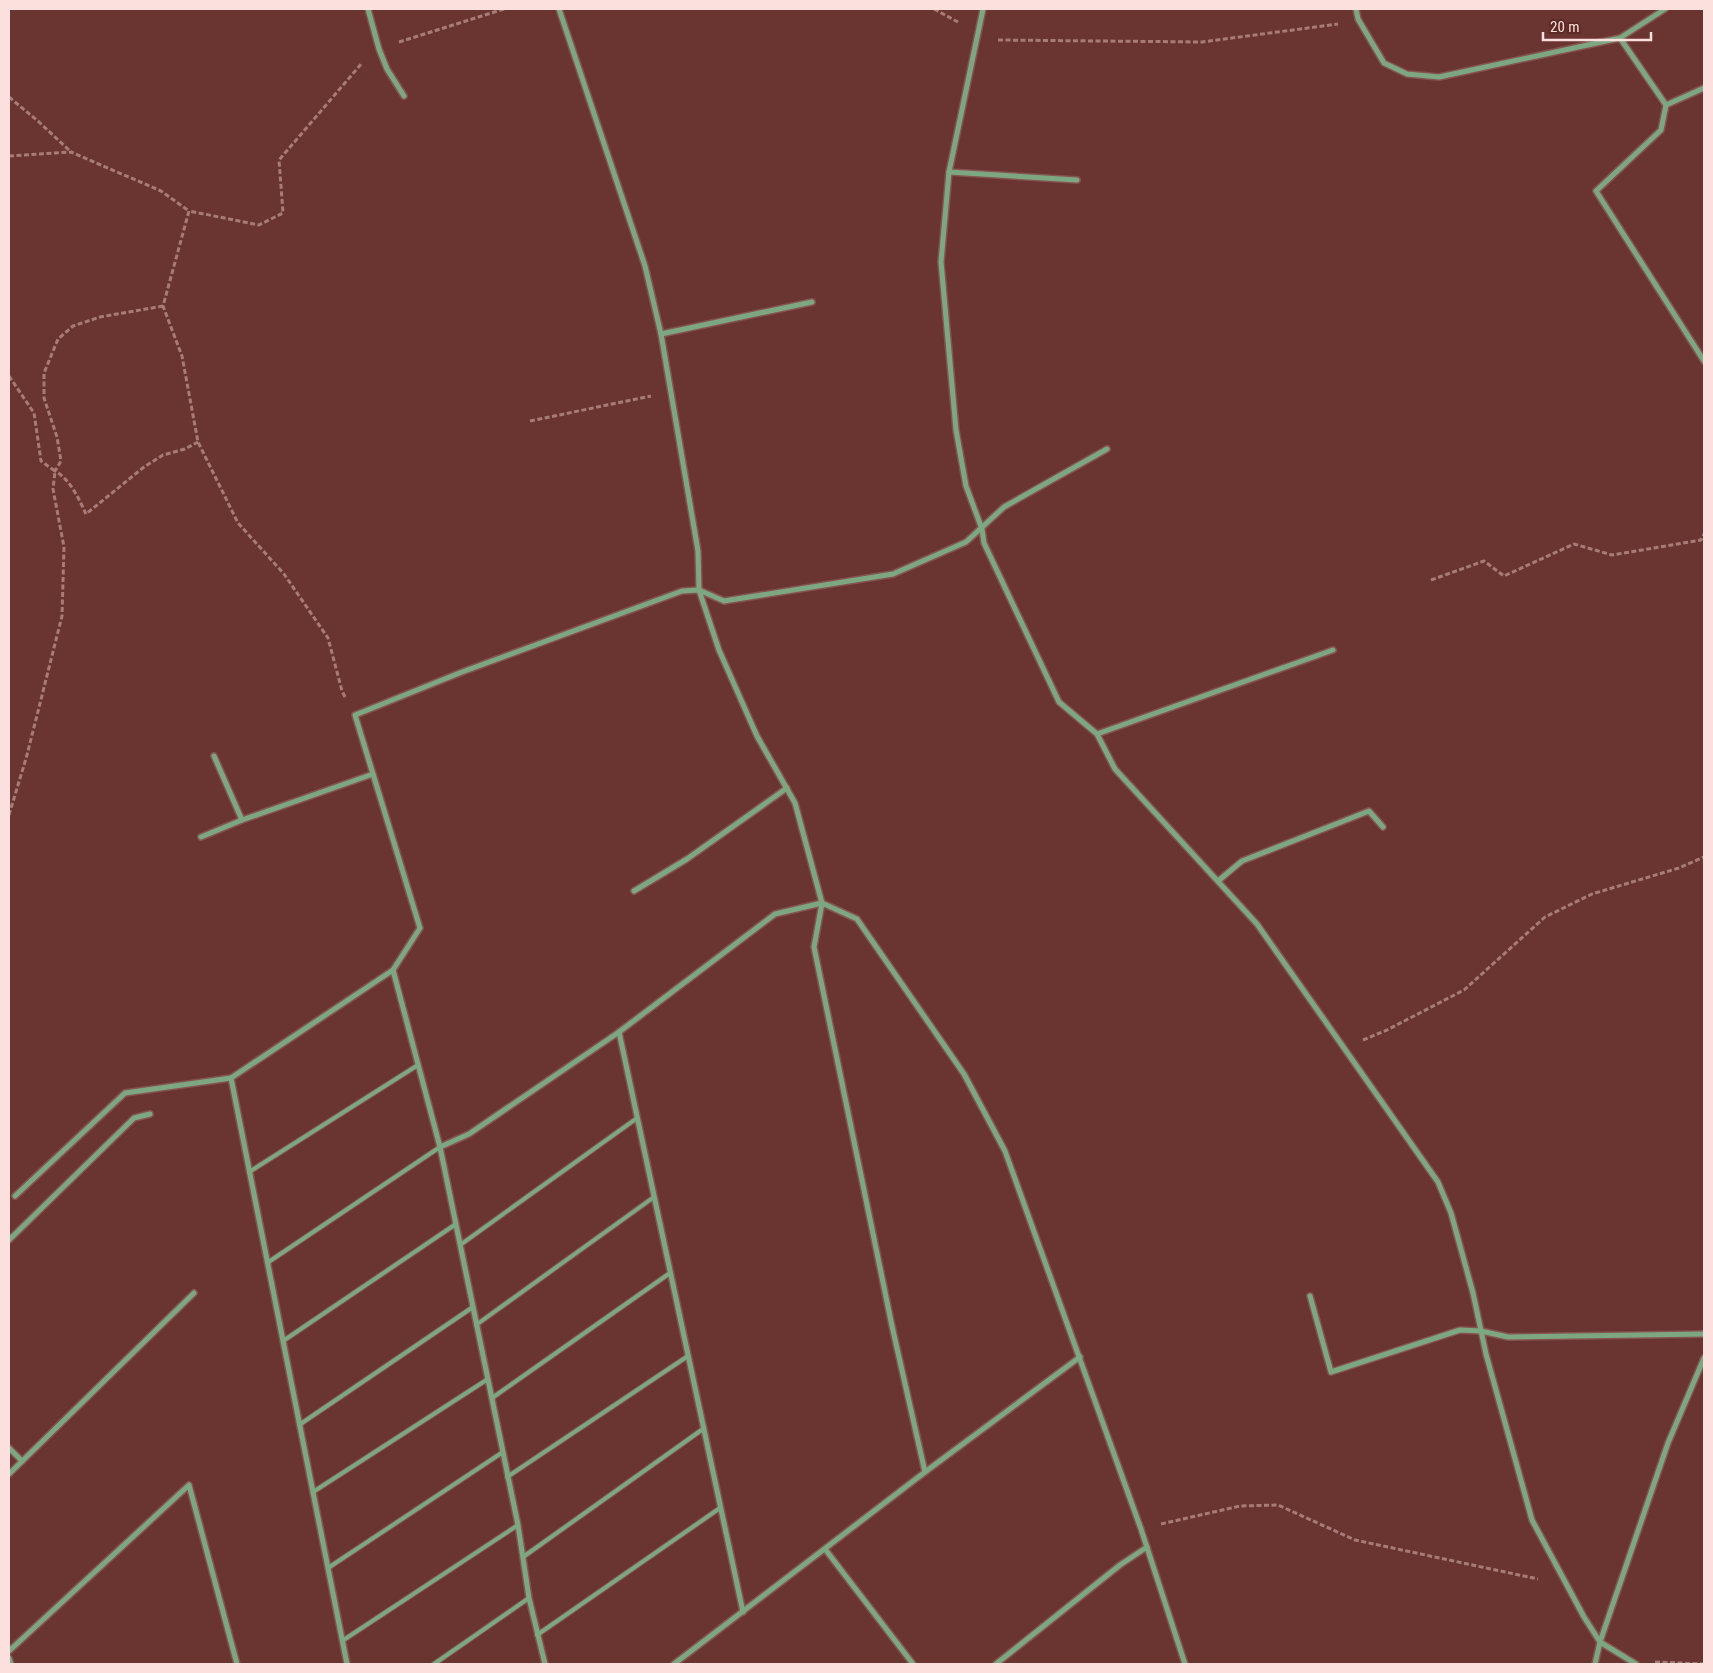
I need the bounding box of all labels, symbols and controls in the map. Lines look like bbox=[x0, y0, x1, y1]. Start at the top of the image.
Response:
scale bar bbox=[1543, 10, 1650, 42]
text: 20 m bbox=[1550, 18, 1580, 36]

